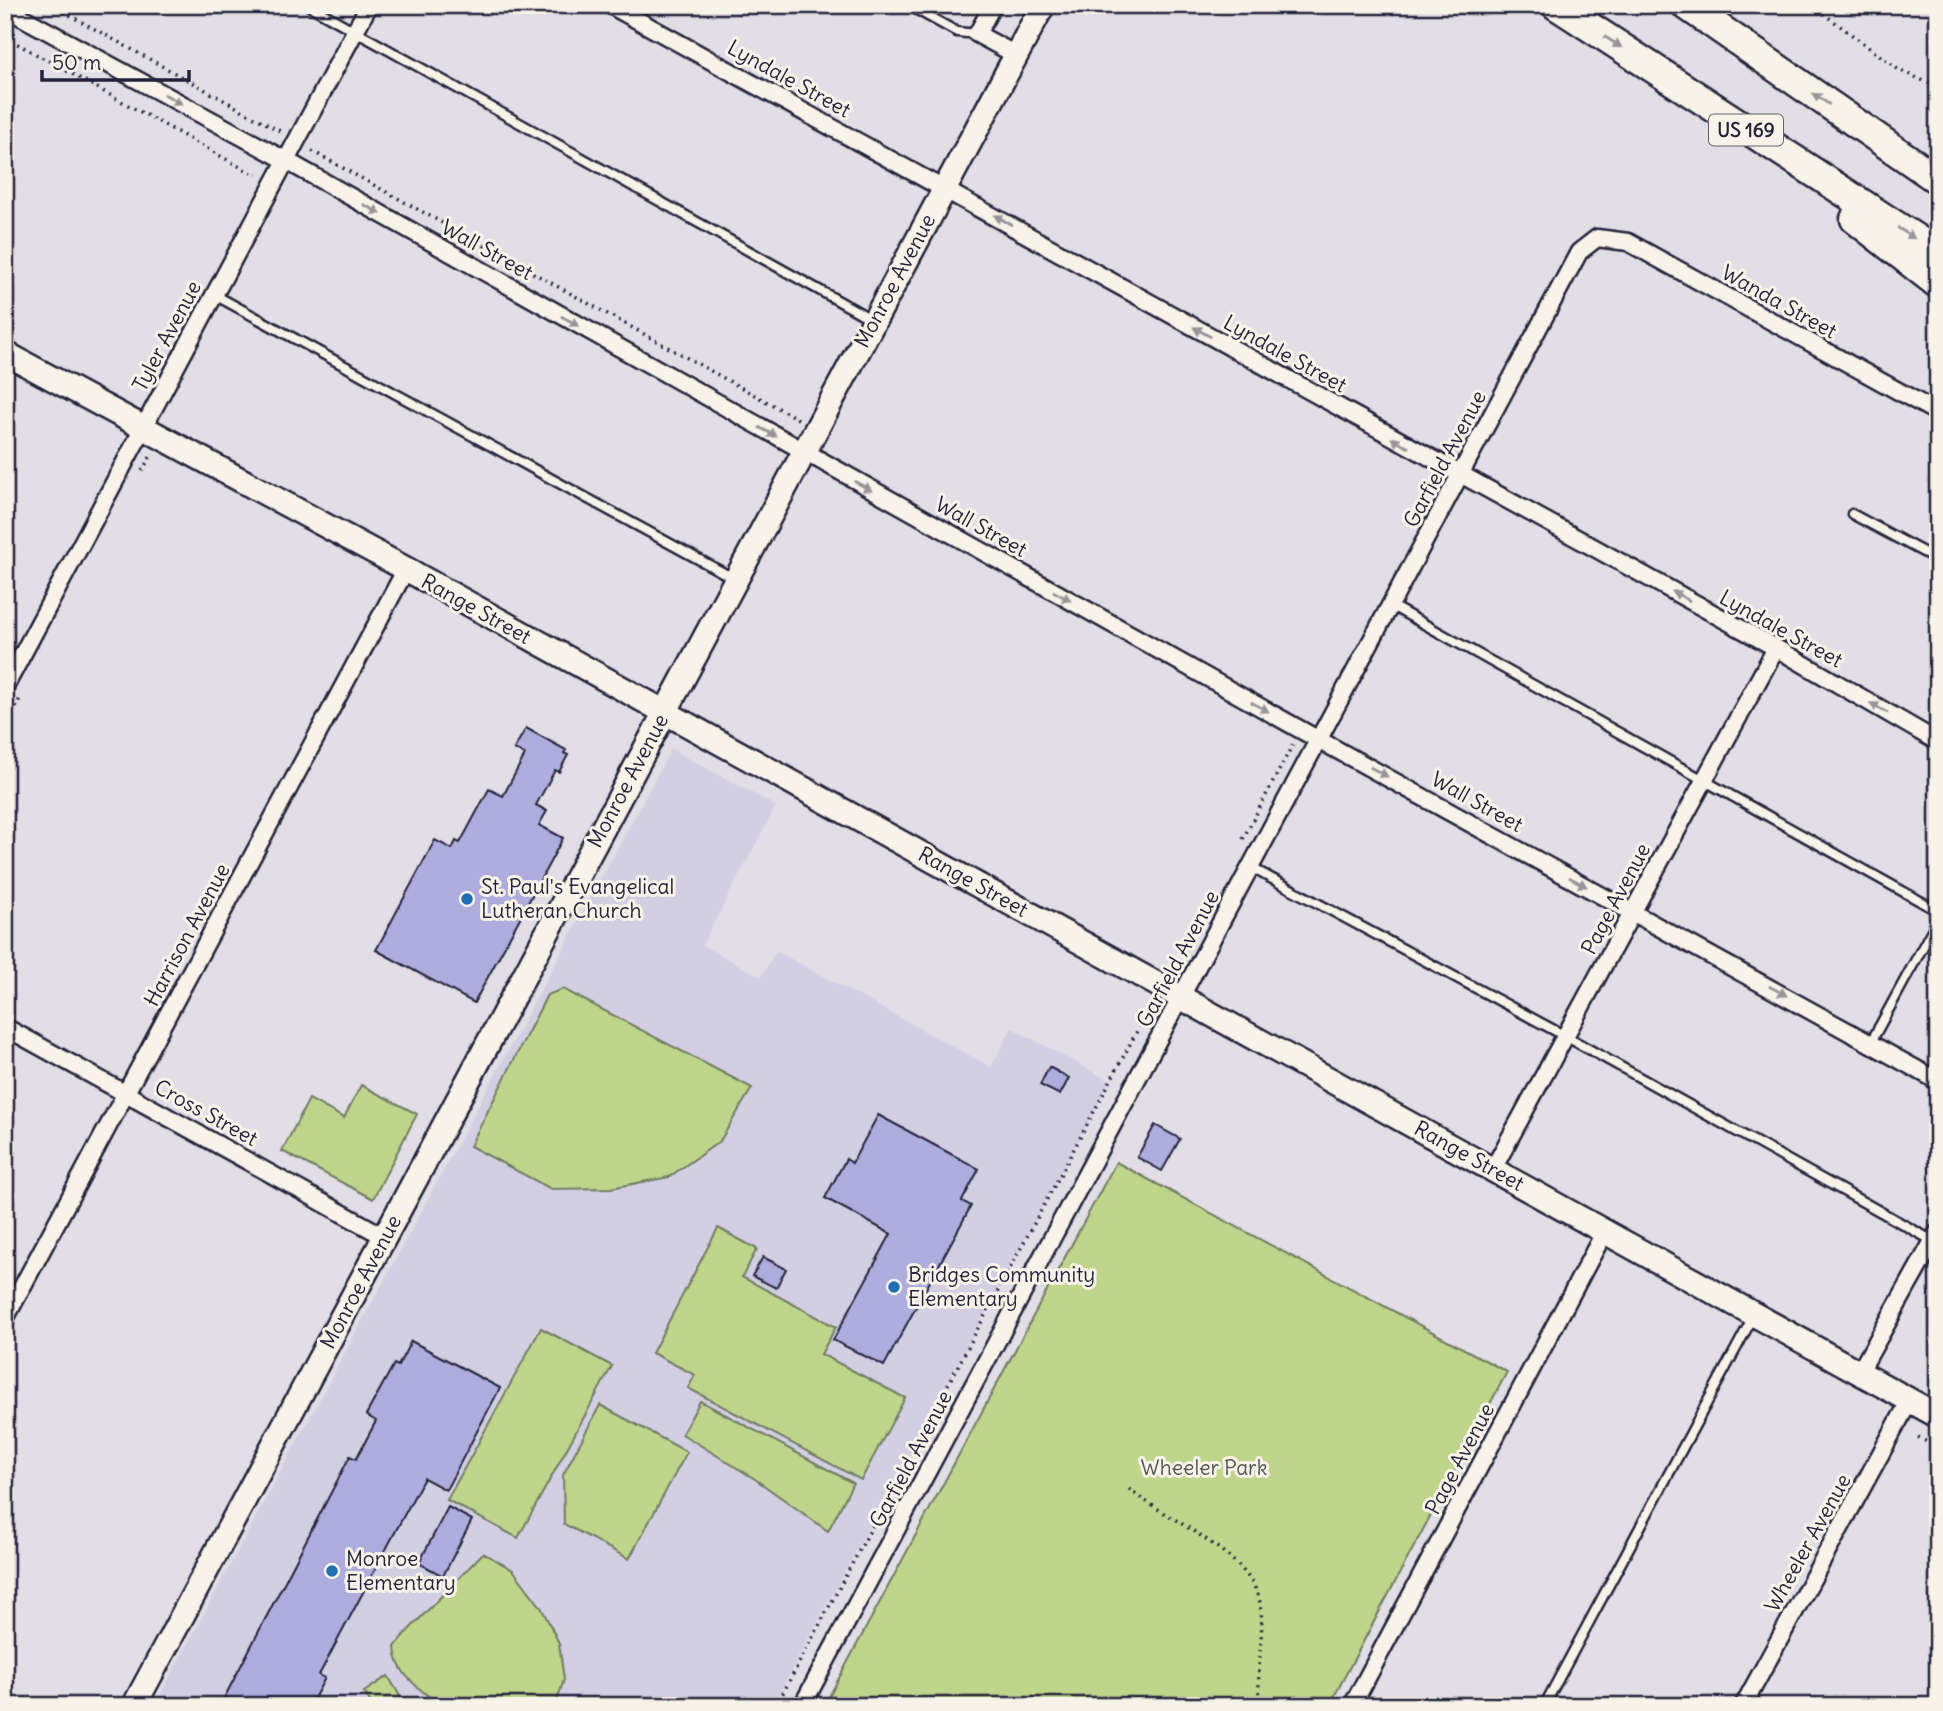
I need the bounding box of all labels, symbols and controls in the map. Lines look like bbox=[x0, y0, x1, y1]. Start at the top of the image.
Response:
street label: Lyndale Street bbox=[723, 34, 856, 123]
one-way arrow bbox=[1603, 36, 1623, 49]
scale bar bbox=[42, 38, 189, 82]
text: 50 m bbox=[52, 49, 101, 76]
one-way arrow bbox=[1812, 92, 1830, 106]
one-way arrow bbox=[163, 93, 183, 105]
road number: US 169 bbox=[1709, 114, 1783, 146]
one-way arrow bbox=[362, 203, 382, 215]
street label: Monroe Avenue bbox=[848, 209, 941, 352]
street label: Wall Street bbox=[437, 213, 538, 286]
one-way arrow bbox=[994, 214, 1013, 226]
one-way arrow bbox=[1897, 226, 1916, 239]
street label: Wanda Street bbox=[1717, 259, 1842, 344]
street label: Tyler Avenue bbox=[126, 276, 207, 396]
street label: Lyndale Street bbox=[1219, 309, 1352, 398]
one-way arrow bbox=[560, 315, 580, 327]
one-way arrow bbox=[1192, 326, 1211, 338]
street label: Garfield Avenue bbox=[1397, 386, 1492, 532]
one-way arrow bbox=[759, 426, 778, 439]
one-way arrow bbox=[1391, 437, 1410, 449]
one-way arrow bbox=[853, 480, 873, 491]
street label: Wall Street bbox=[931, 490, 1032, 563]
street label: Range Street bbox=[417, 567, 536, 650]
street label: Lyndale Street bbox=[1715, 584, 1848, 673]
one-way arrow bbox=[1052, 590, 1071, 602]
one-way arrow bbox=[1670, 591, 1690, 603]
one-way arrow bbox=[1251, 701, 1270, 713]
one-way arrow bbox=[1869, 702, 1888, 714]
street label: Monroe Avenue bbox=[581, 709, 674, 852]
street label: Wall Street bbox=[1427, 765, 1528, 838]
one-way arrow bbox=[1369, 766, 1388, 778]
street label: Page Avenue bbox=[1575, 838, 1656, 959]
street label: Range Street bbox=[914, 840, 1033, 923]
street label: Harrison Avenue bbox=[138, 859, 236, 1011]
place label: St. Paul's Evangelical Lutheran Church bbox=[481, 873, 674, 924]
one-way arrow bbox=[1568, 876, 1588, 887]
street label: Garfield Avenue bbox=[1130, 886, 1225, 1032]
marker: St. Paul's Evangelical Lutheran Church bbox=[459, 891, 475, 907]
one-way arrow bbox=[1768, 985, 1787, 997]
street label: Cross Street bbox=[150, 1073, 263, 1152]
street label: Range Street bbox=[1410, 1114, 1529, 1197]
street label: Monroe Avenue bbox=[314, 1210, 407, 1353]
place label: Bridges Community Elementary bbox=[908, 1261, 1095, 1312]
marker: Bridges Community Elementary bbox=[886, 1279, 902, 1295]
street label: Garfield Avenue bbox=[863, 1386, 958, 1532]
street label: Page Avenue bbox=[1419, 1398, 1500, 1519]
park label: Wheeler Park bbox=[1141, 1454, 1267, 1481]
street label: Wheeler Avenue bbox=[1758, 1469, 1857, 1617]
place label: Monroe Elementary bbox=[346, 1545, 456, 1596]
marker: Monroe Elementary bbox=[324, 1563, 340, 1579]

